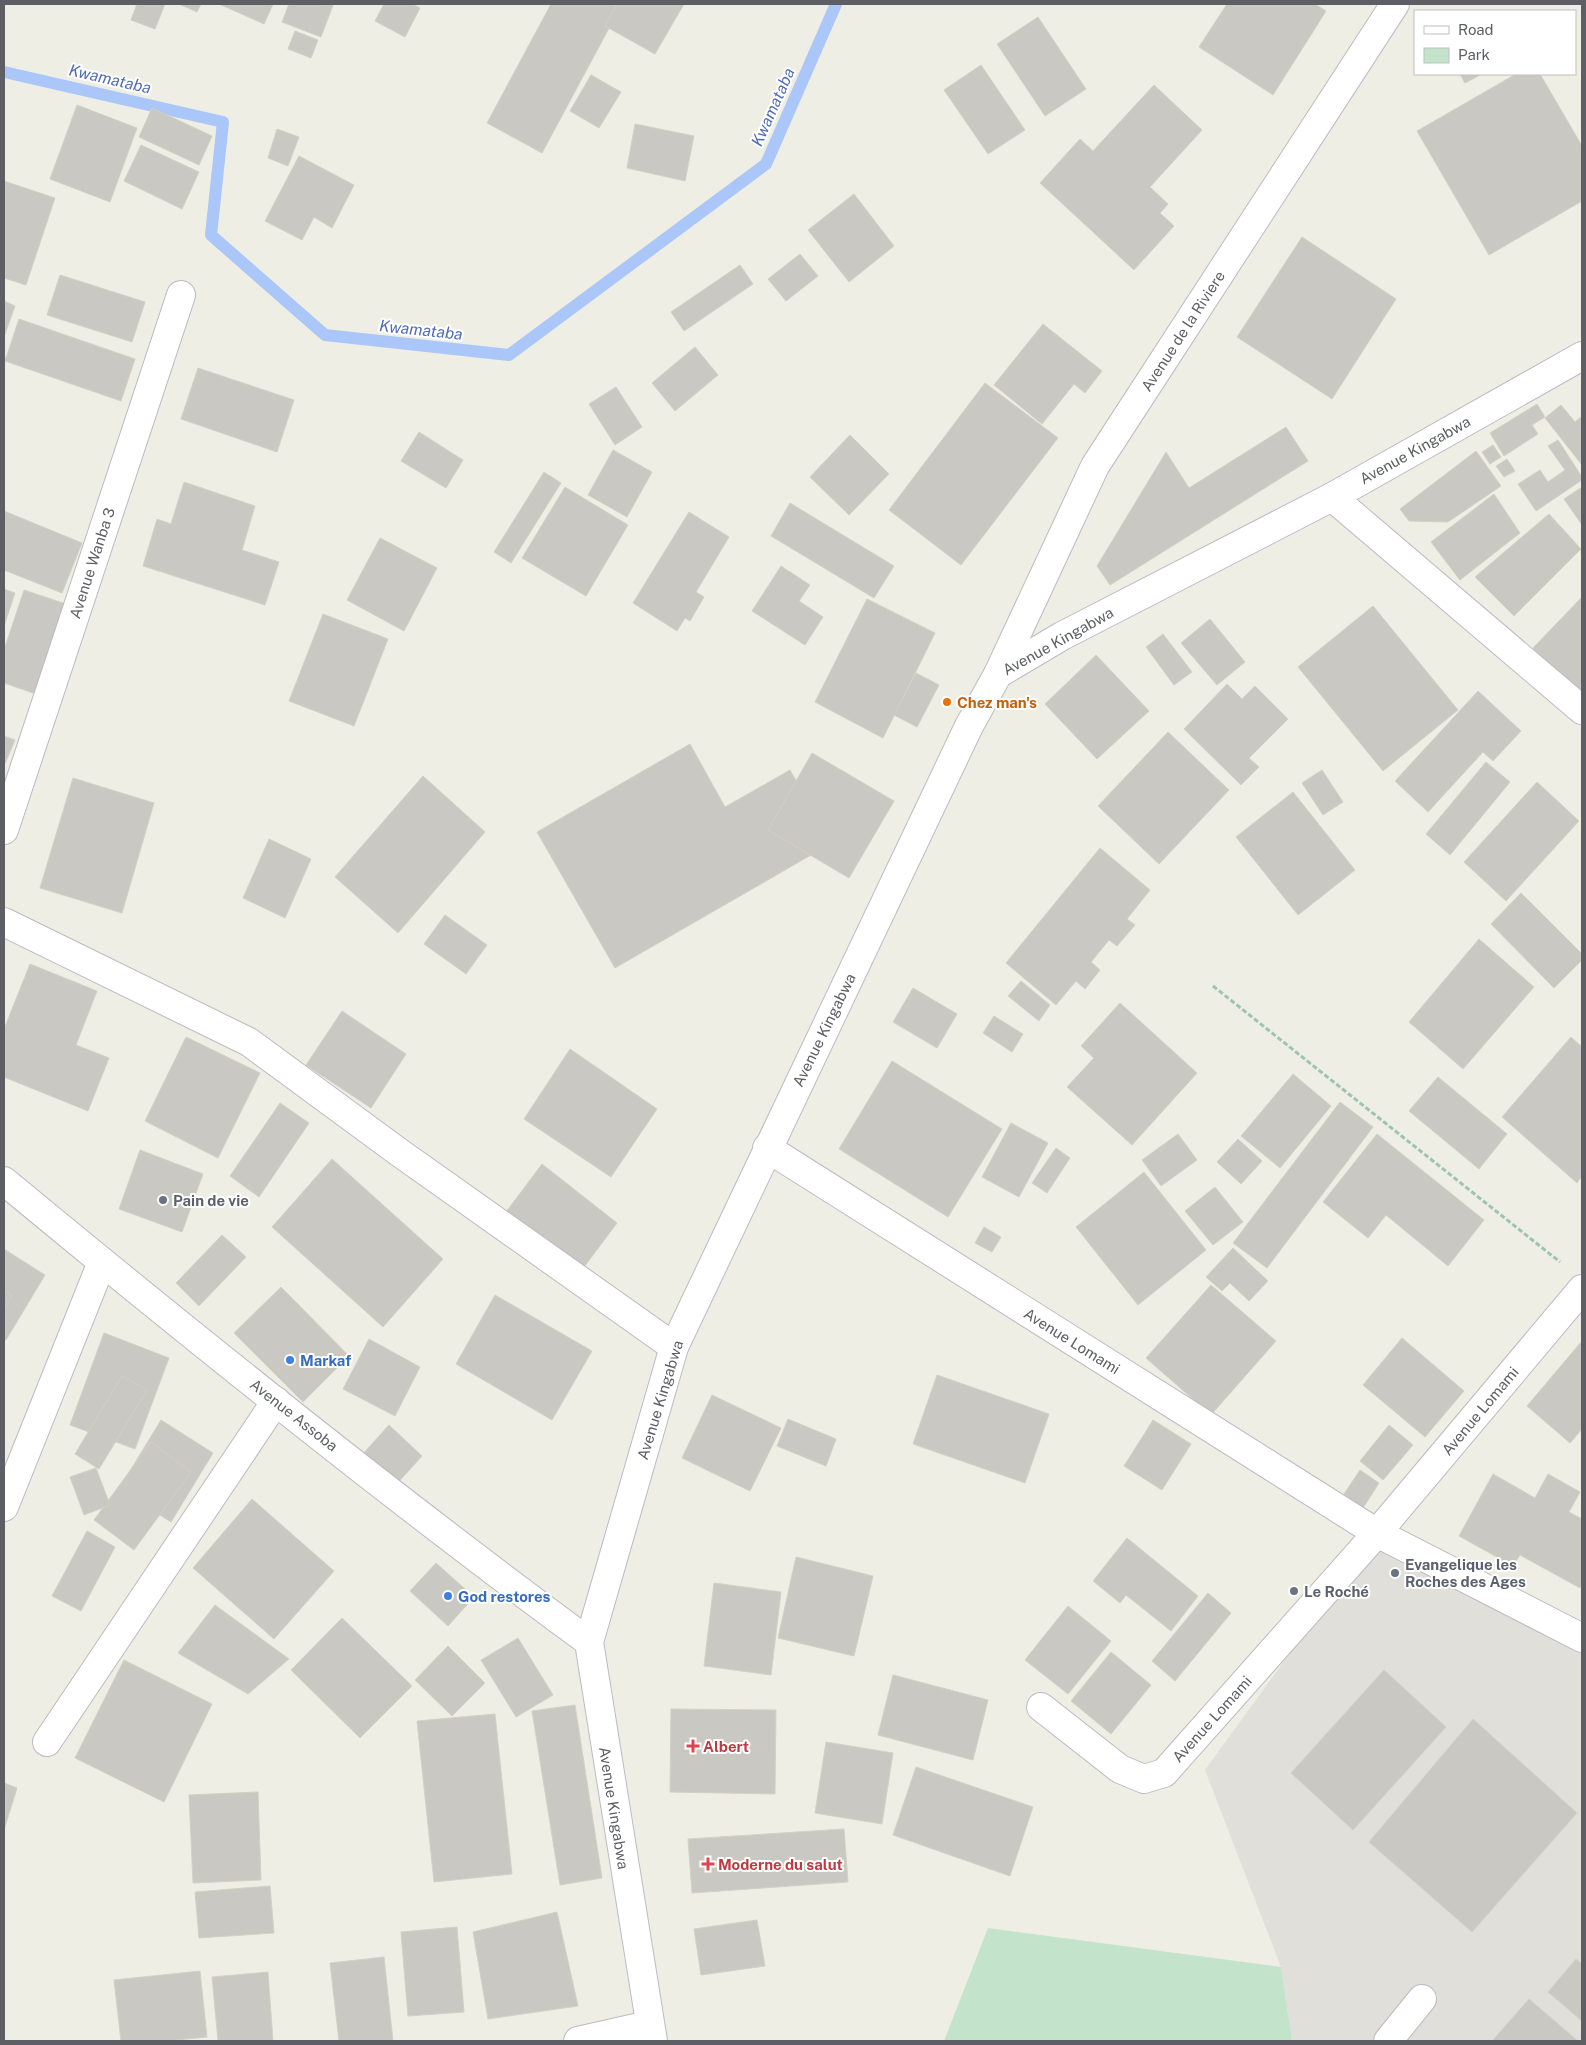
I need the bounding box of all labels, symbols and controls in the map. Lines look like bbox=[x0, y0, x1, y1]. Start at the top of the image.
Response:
legend bbox=[1414, 10, 1576, 75]
text: Road bbox=[1458, 21, 1494, 38]
text: Park bbox=[1458, 46, 1490, 63]
water label: Kwamataba bbox=[67, 60, 153, 98]
water label: Kwamataba bbox=[747, 65, 799, 149]
street label: Avenue de la Riviere bbox=[1138, 268, 1228, 394]
water label: Kwamataba bbox=[378, 316, 464, 344]
street label: Avenue Kingabwa bbox=[1357, 413, 1473, 487]
street label: Avenue Wanba 3 bbox=[66, 505, 118, 621]
street label: Avenue Kingabwa bbox=[1000, 604, 1116, 678]
place label: Chez man's bbox=[957, 694, 1037, 711]
marker: Chez man's bbox=[941, 696, 953, 708]
street label: Avenue Kingabwa bbox=[789, 971, 859, 1089]
place label: Pain de vie bbox=[173, 1192, 249, 1209]
marker: Pain de vie bbox=[157, 1194, 169, 1206]
street label: Avenue Lomami bbox=[1021, 1305, 1123, 1377]
street label: Avenue Kingabwa bbox=[634, 1338, 686, 1462]
place label: Markaf bbox=[300, 1352, 351, 1369]
marker: Markaf bbox=[284, 1354, 296, 1366]
street label: Avenue Lomami bbox=[1438, 1363, 1522, 1459]
street label: Avenue Assoba bbox=[247, 1376, 341, 1454]
place label: Evangelique les Roches des Ages bbox=[1405, 1556, 1526, 1590]
marker: Evangelique les Roches des Ages bbox=[1389, 1567, 1401, 1579]
place label: Le Roché bbox=[1304, 1583, 1369, 1600]
marker: Le Roché bbox=[1288, 1585, 1300, 1597]
place label: God restores bbox=[458, 1588, 551, 1605]
marker: God restores bbox=[442, 1590, 454, 1602]
street label: Avenue Lomami bbox=[1169, 1672, 1255, 1766]
place label: Albert bbox=[703, 1738, 749, 1755]
marker: Albert bbox=[687, 1740, 699, 1752]
street label: Avenue Kingabwa bbox=[596, 1746, 632, 1870]
place label: Moderne du salut bbox=[718, 1856, 843, 1873]
marker: Moderne du salut bbox=[702, 1858, 714, 1870]

